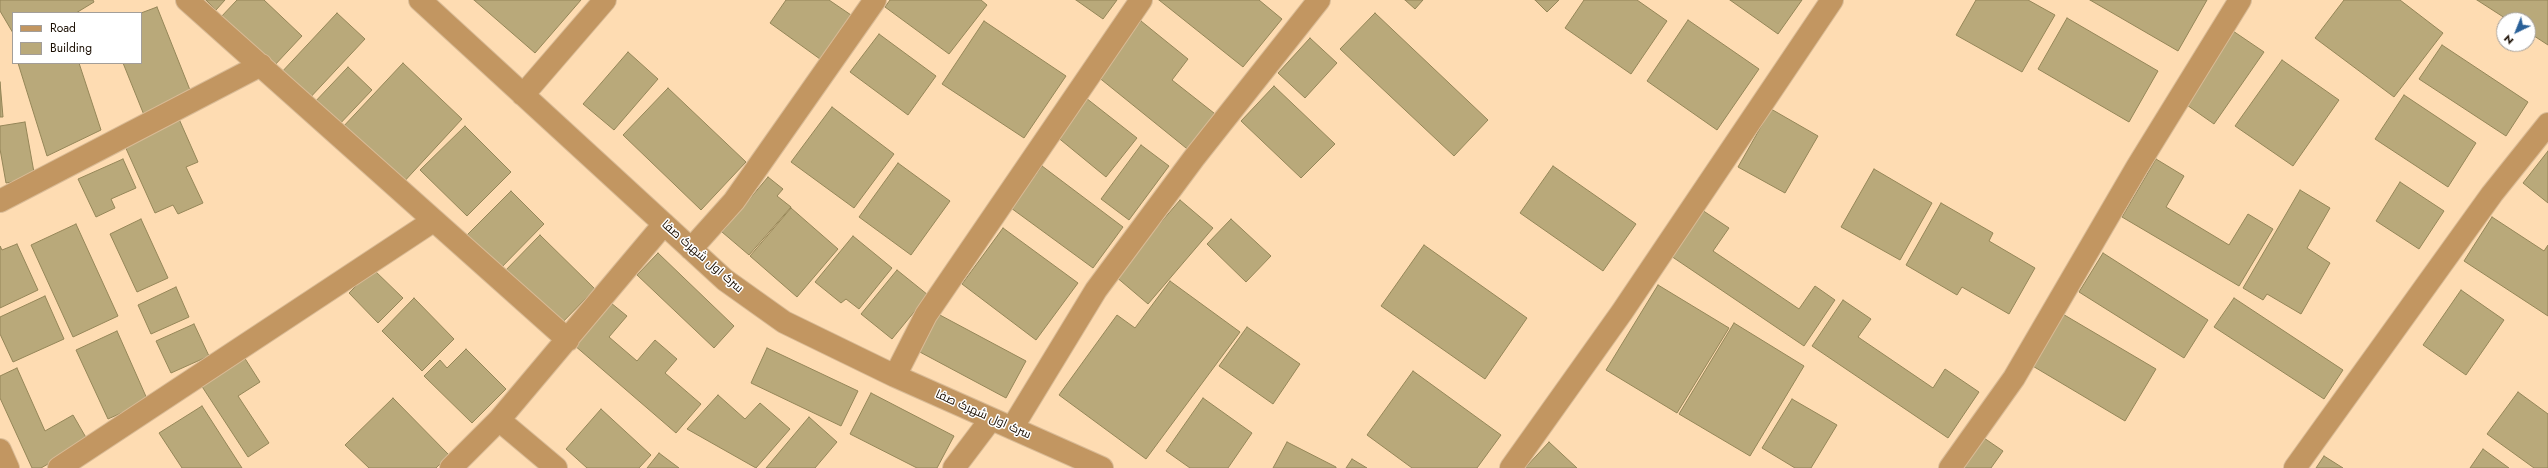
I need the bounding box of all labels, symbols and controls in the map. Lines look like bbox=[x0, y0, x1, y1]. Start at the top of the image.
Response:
legend bbox=[12, 12, 142, 64]
north arrow bbox=[2496, 12, 2536, 52]
text: Road bbox=[50, 19, 76, 37]
text: N bbox=[2500, 31, 2517, 49]
text: Building bbox=[50, 39, 92, 57]
street label: سرک اول شهرک صفا bbox=[658, 218, 746, 296]
street label: سرک اول شهرک صفا bbox=[933, 387, 1033, 443]

